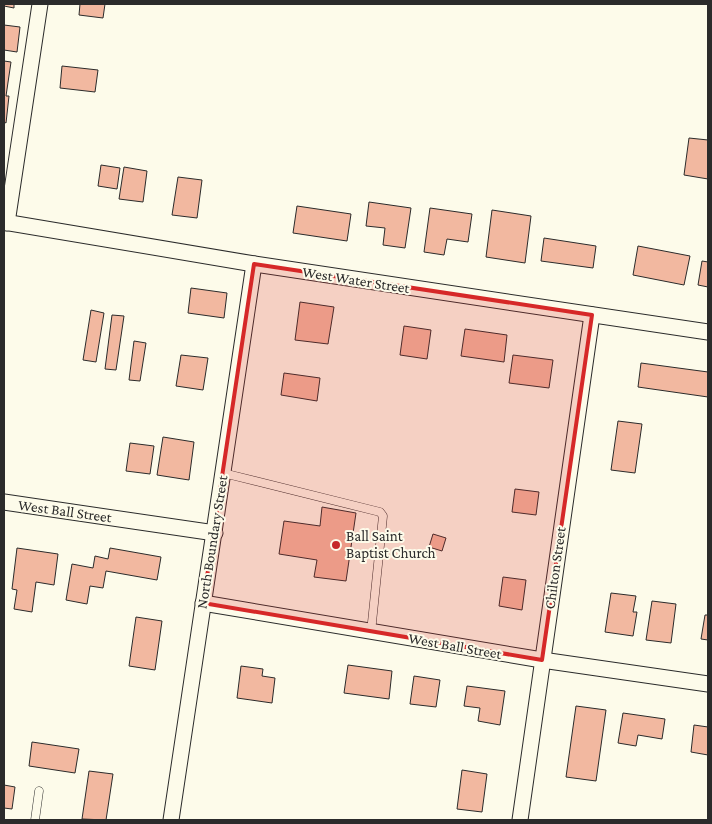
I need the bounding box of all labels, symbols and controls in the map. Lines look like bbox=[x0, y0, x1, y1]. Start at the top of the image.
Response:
street label: West Water Street bbox=[301, 264, 412, 297]
street label: North Boundary Street bbox=[194, 473, 232, 610]
street label: West Ball Street bbox=[17, 497, 114, 526]
street label: Chilton Street bbox=[541, 525, 569, 610]
place label: Ball Saint Baptist Church bbox=[346, 528, 436, 562]
marker: Ball Saint Baptist Church bbox=[330, 539, 342, 551]
street label: West Ball Street bbox=[407, 630, 504, 662]

